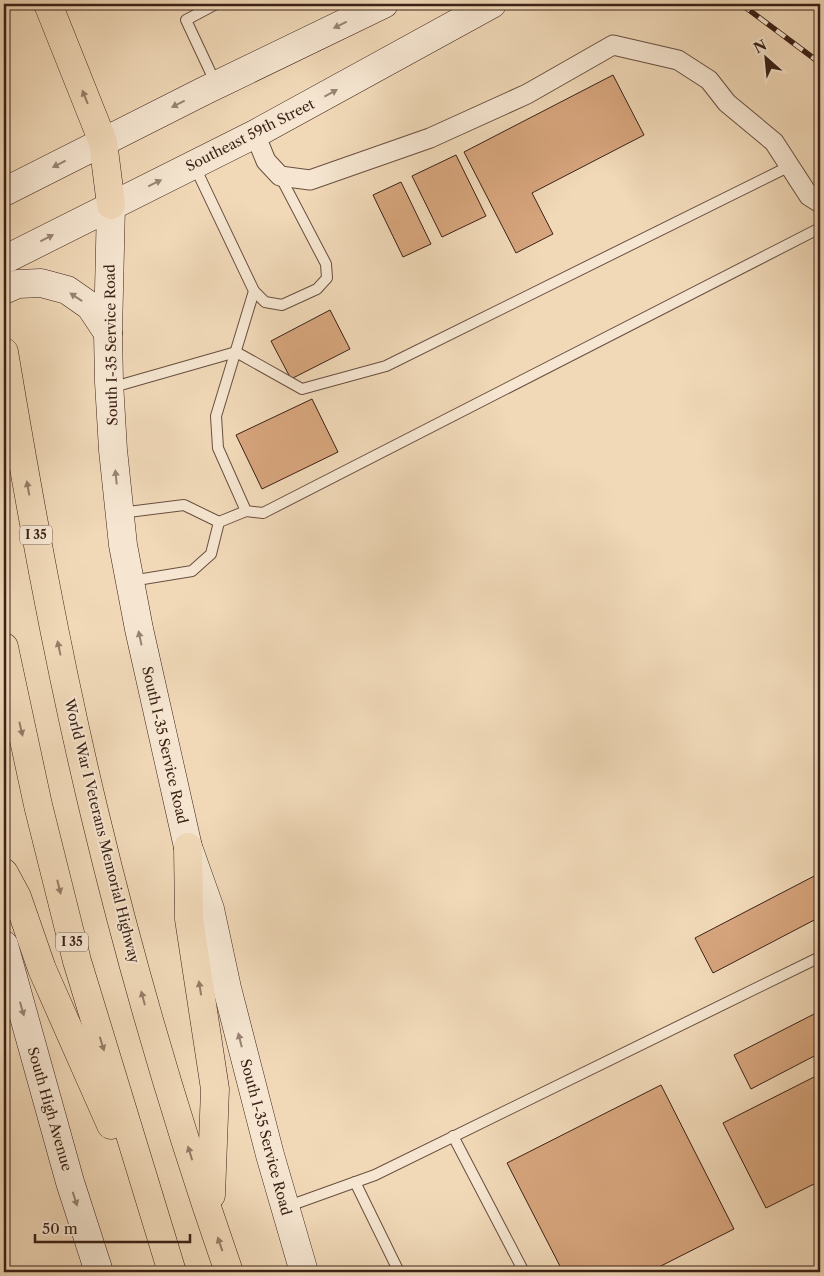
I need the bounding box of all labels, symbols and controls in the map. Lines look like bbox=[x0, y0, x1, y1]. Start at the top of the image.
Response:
one-way arrow bbox=[333, 21, 347, 29]
north arrow bbox=[742, 32, 792, 82]
text: N bbox=[751, 36, 770, 57]
one-way arrow bbox=[324, 88, 337, 97]
one-way arrow bbox=[80, 90, 88, 104]
street label: Southeast 59th Street bbox=[183, 95, 317, 175]
one-way arrow bbox=[171, 100, 185, 108]
one-way arrow bbox=[52, 160, 67, 168]
one-way arrow bbox=[148, 179, 162, 187]
one-way arrow bbox=[40, 233, 54, 241]
street label: South I-35 Service Road bbox=[101, 264, 121, 426]
one-way arrow bbox=[69, 292, 83, 302]
one-way arrow bbox=[111, 469, 119, 485]
one-way arrow bbox=[23, 480, 31, 496]
road number: I 35 bbox=[20, 526, 52, 544]
one-way arrow bbox=[136, 629, 144, 645]
one-way arrow bbox=[55, 640, 63, 655]
street label: South I-35 Service Road bbox=[138, 664, 192, 826]
street label: World War I Veterans Memorial Highway bbox=[60, 696, 144, 965]
one-way arrow bbox=[17, 722, 25, 737]
one-way arrow bbox=[55, 880, 63, 895]
road number: I 35 bbox=[56, 932, 88, 952]
one-way arrow bbox=[195, 980, 203, 996]
one-way arrow bbox=[139, 990, 147, 1005]
one-way arrow bbox=[18, 1001, 26, 1016]
one-way arrow bbox=[236, 1032, 244, 1047]
one-way arrow bbox=[99, 1037, 107, 1052]
street label: South High Avenue bbox=[24, 1045, 76, 1173]
street label: South I-35 Service Road bbox=[236, 1057, 296, 1218]
one-way arrow bbox=[186, 1146, 194, 1161]
one-way arrow bbox=[72, 1191, 80, 1206]
scale bar bbox=[35, 1211, 190, 1243]
text: 50 m bbox=[42, 1219, 78, 1238]
one-way arrow bbox=[216, 1237, 223, 1252]

